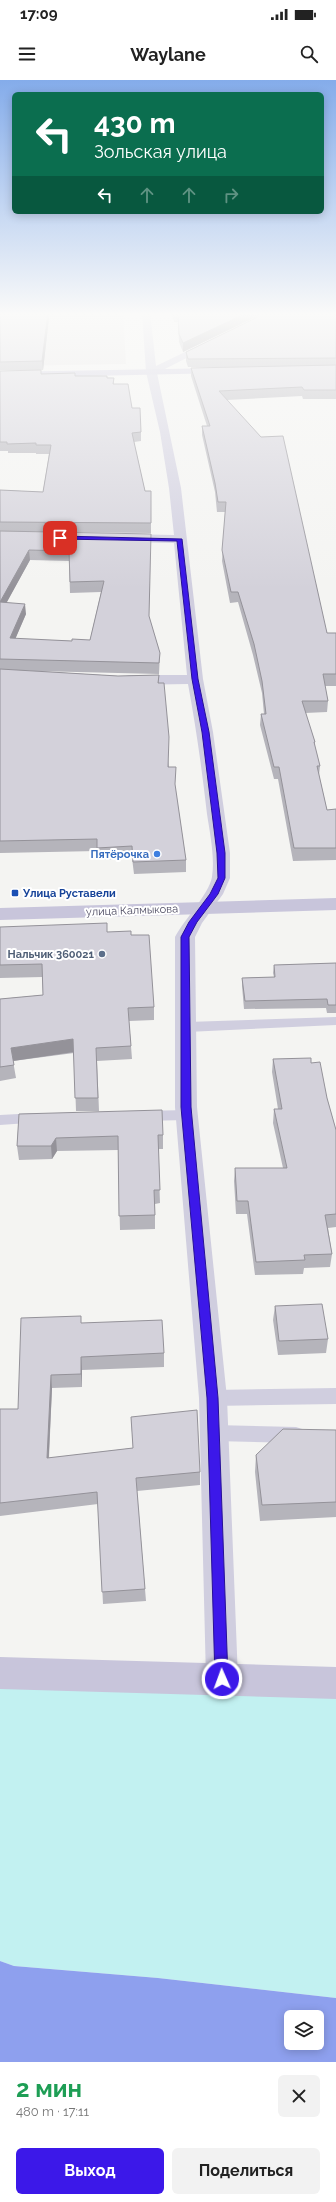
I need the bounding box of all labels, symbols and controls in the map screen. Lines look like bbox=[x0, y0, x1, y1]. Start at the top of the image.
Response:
text: 17:09 bbox=[20, 5, 58, 23]
icon: menu bbox=[16, 43, 38, 65]
icon: search bbox=[298, 43, 320, 65]
text: Waylane bbox=[130, 44, 206, 65]
text: 430 m bbox=[94, 107, 176, 140]
icon: left bbox=[28, 108, 80, 160]
text: Зольская улица bbox=[94, 141, 227, 162]
icon: left bbox=[94, 184, 116, 206]
icon: ahead bbox=[136, 184, 158, 206]
icon: ahead bbox=[178, 184, 200, 206]
icon: right bbox=[220, 184, 242, 206]
pin bbox=[43, 521, 77, 555]
icon: arrive bbox=[49, 527, 71, 549]
place label: Пятёрочка bbox=[91, 848, 149, 861]
marker: Пятёрочка bbox=[152, 849, 162, 859]
place label: Улица Руставели bbox=[22, 887, 116, 900]
marker: Улица Руставели bbox=[10, 888, 20, 898]
street label: улица Калмыкова bbox=[86, 902, 178, 919]
place label: Нальчик 360021 bbox=[8, 948, 95, 961]
marker: Нальчик 360021 bbox=[97, 949, 107, 959]
position arrow bbox=[201, 1658, 243, 1700]
map controls bbox=[284, 2010, 324, 2050]
button: layers bbox=[284, 2010, 324, 2050]
text: 2 мин bbox=[16, 2074, 82, 2103]
button: close bbox=[278, 2075, 320, 2117]
text: 480 m · 17:11 bbox=[16, 2104, 89, 2119]
button: Выход bbox=[16, 2148, 164, 2194]
button: Поделиться bbox=[172, 2148, 320, 2194]

